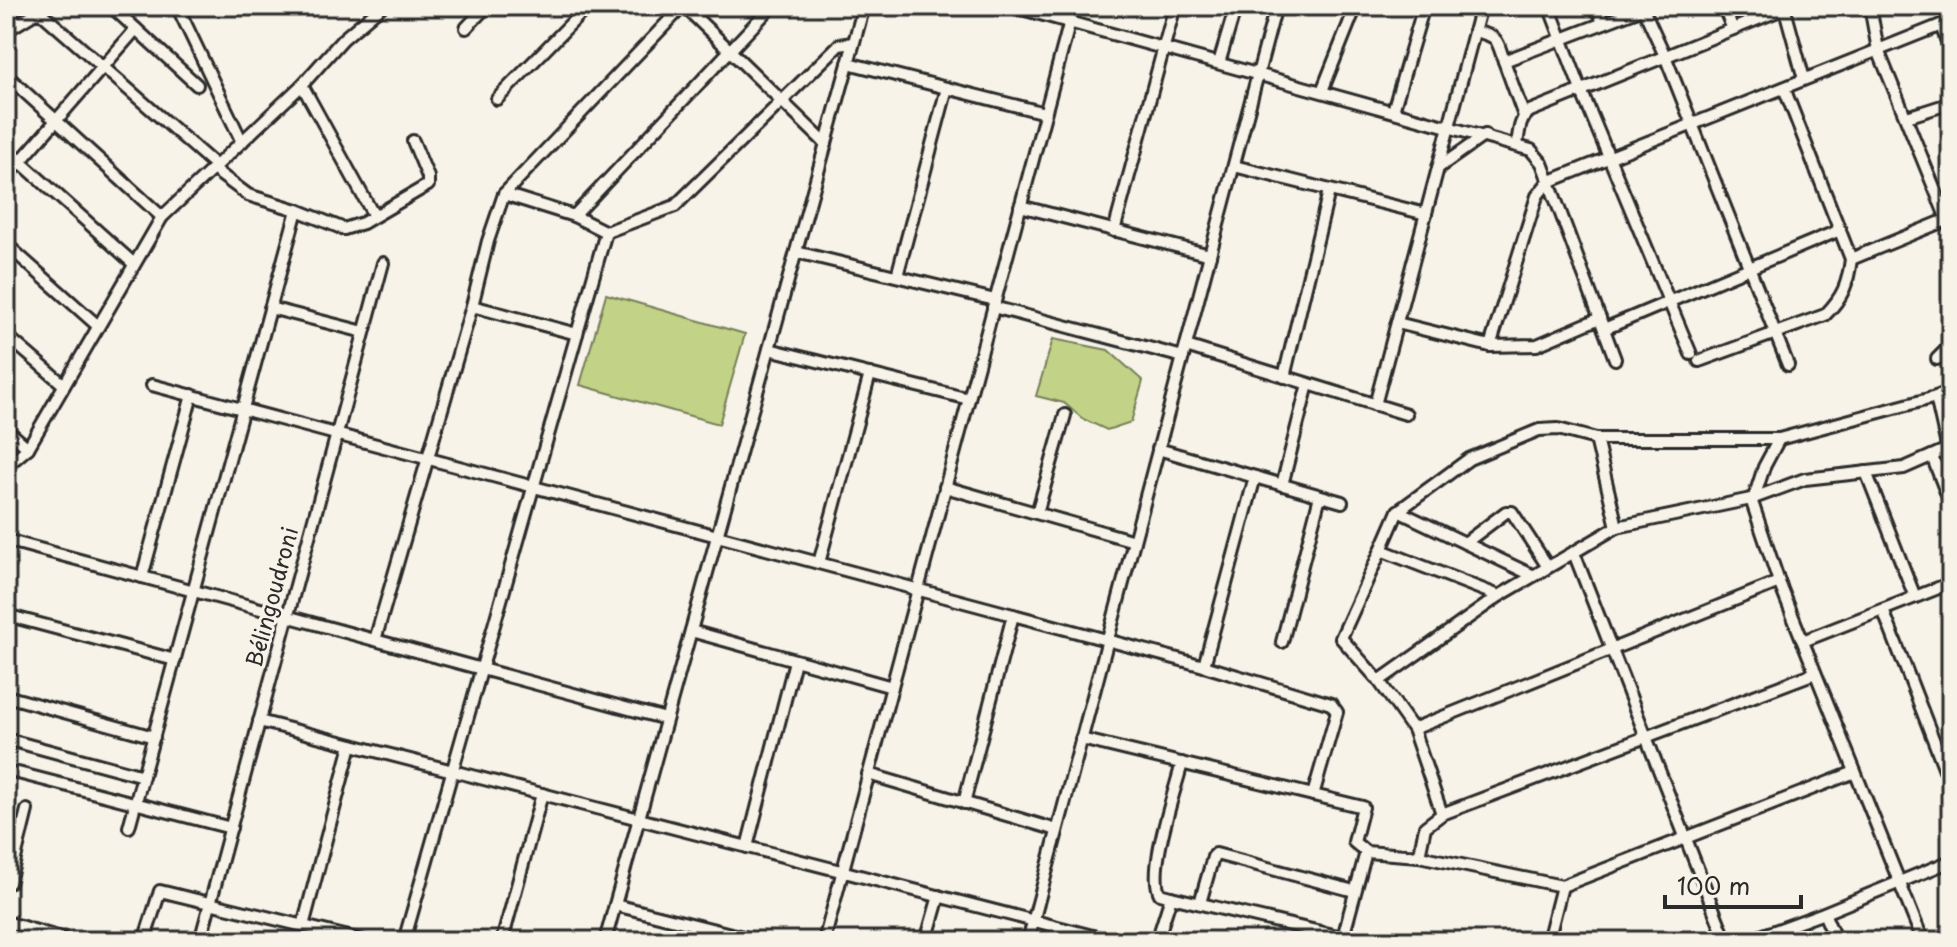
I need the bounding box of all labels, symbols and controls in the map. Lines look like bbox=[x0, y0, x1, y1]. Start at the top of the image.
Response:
street label: Bélingoudroni bbox=[236, 523, 305, 670]
scale bar bbox=[1665, 859, 1801, 909]
text: 100 m bbox=[1677, 867, 1750, 903]

